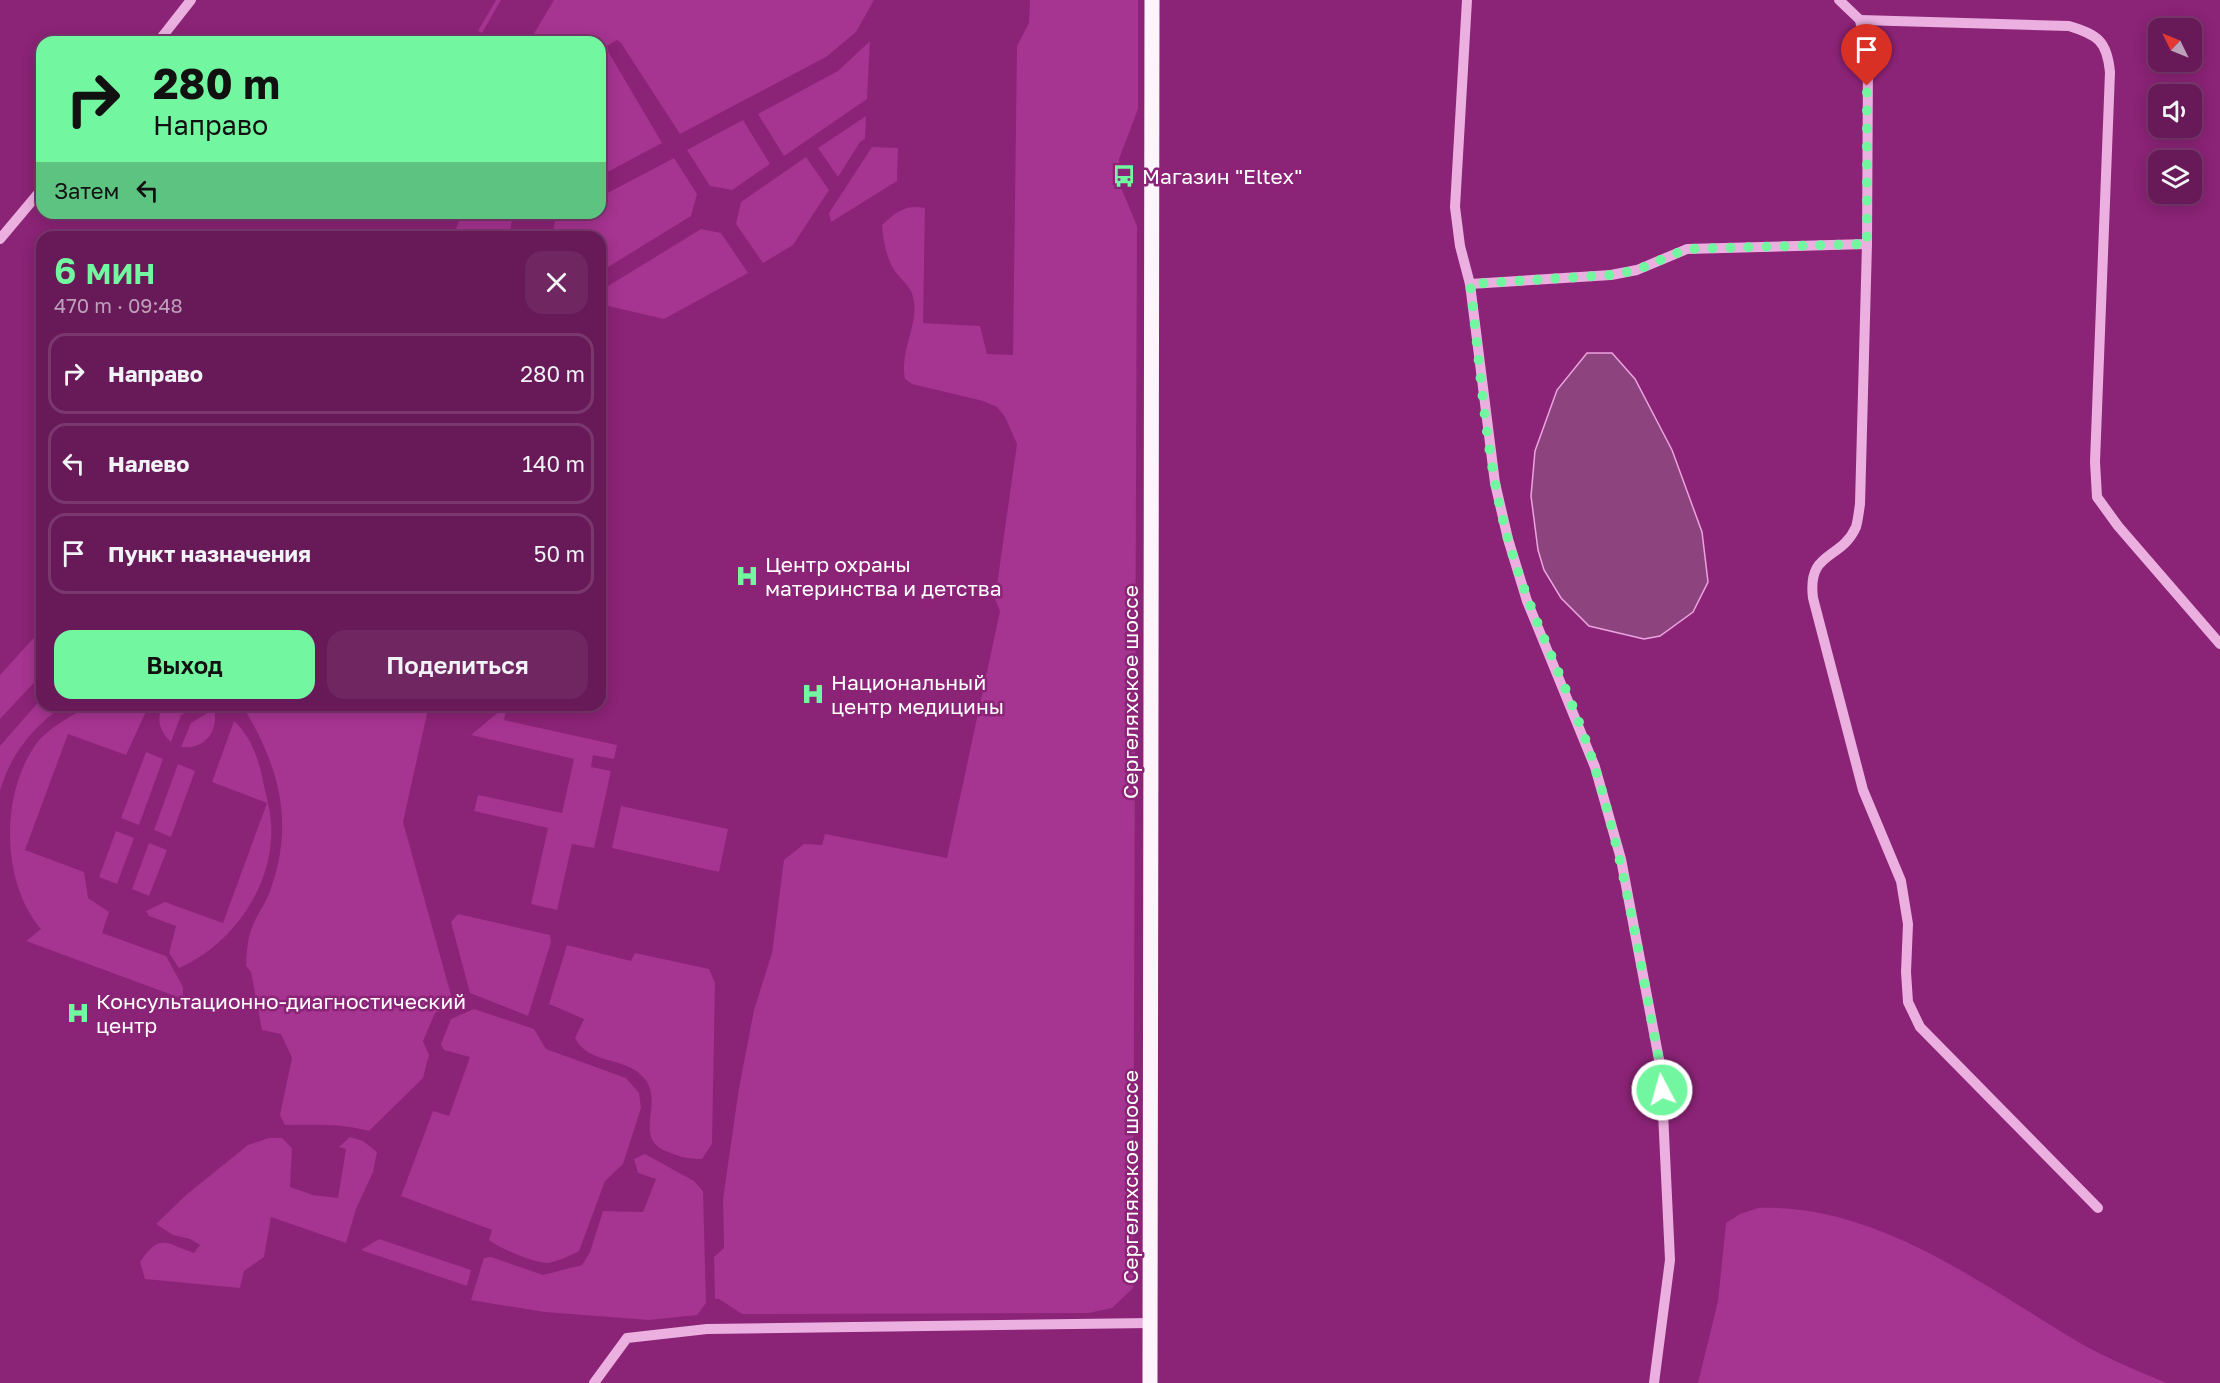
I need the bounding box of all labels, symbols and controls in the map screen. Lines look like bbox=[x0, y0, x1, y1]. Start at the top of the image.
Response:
north arrow bbox=[2148, 18, 2202, 72]
map controls bbox=[2148, 18, 2202, 204]
pin bbox=[1841, 24, 1892, 86]
icon: arrive bbox=[1850, 33, 1883, 66]
text: 280 m bbox=[153, 58, 280, 108]
icon: right bbox=[54, 60, 132, 138]
button: sound bbox=[2148, 84, 2202, 138]
text: Направо bbox=[153, 109, 268, 141]
button: layers bbox=[2148, 150, 2202, 204]
bus stop icon: Магазин "Eltex" bbox=[1111, 163, 1137, 189]
place label: Магазин "Eltex" bbox=[1142, 163, 1303, 189]
icon: left bbox=[131, 174, 164, 207]
text: Затем bbox=[54, 177, 119, 204]
text: 6 мин bbox=[54, 249, 155, 292]
button: close bbox=[525, 251, 588, 314]
text: 470 m · 09:48 bbox=[54, 293, 183, 317]
icon: right bbox=[57, 357, 90, 390]
text: Направо bbox=[108, 360, 203, 387]
text: 280 m bbox=[520, 360, 585, 387]
icon: left bbox=[57, 447, 90, 480]
text: Налево bbox=[108, 450, 190, 477]
text: 140 m bbox=[522, 450, 585, 477]
icon: arrive bbox=[57, 537, 90, 570]
text: Пункт назначения bbox=[108, 540, 311, 567]
text: 50 m bbox=[534, 540, 585, 567]
place label: Центр охраны материнства и детства bbox=[765, 551, 1002, 601]
hospital icon: Центр охраны материнства и детства bbox=[734, 563, 760, 589]
street label: Сергеляхское шоссе bbox=[1117, 585, 1143, 799]
button: Выход bbox=[54, 630, 315, 699]
button: Поделиться bbox=[327, 630, 588, 699]
place label: Национальный центр медицины bbox=[831, 669, 1004, 719]
hospital icon: Национальный центр медицины bbox=[800, 681, 826, 707]
place label: Консультационно-диагностический центр bbox=[96, 988, 466, 1038]
hospital icon: Консультационно-диагностический центр bbox=[65, 1000, 91, 1026]
position arrow bbox=[1630, 1058, 1694, 1122]
street label: Сергеляхское шоссе bbox=[1117, 1070, 1143, 1284]

